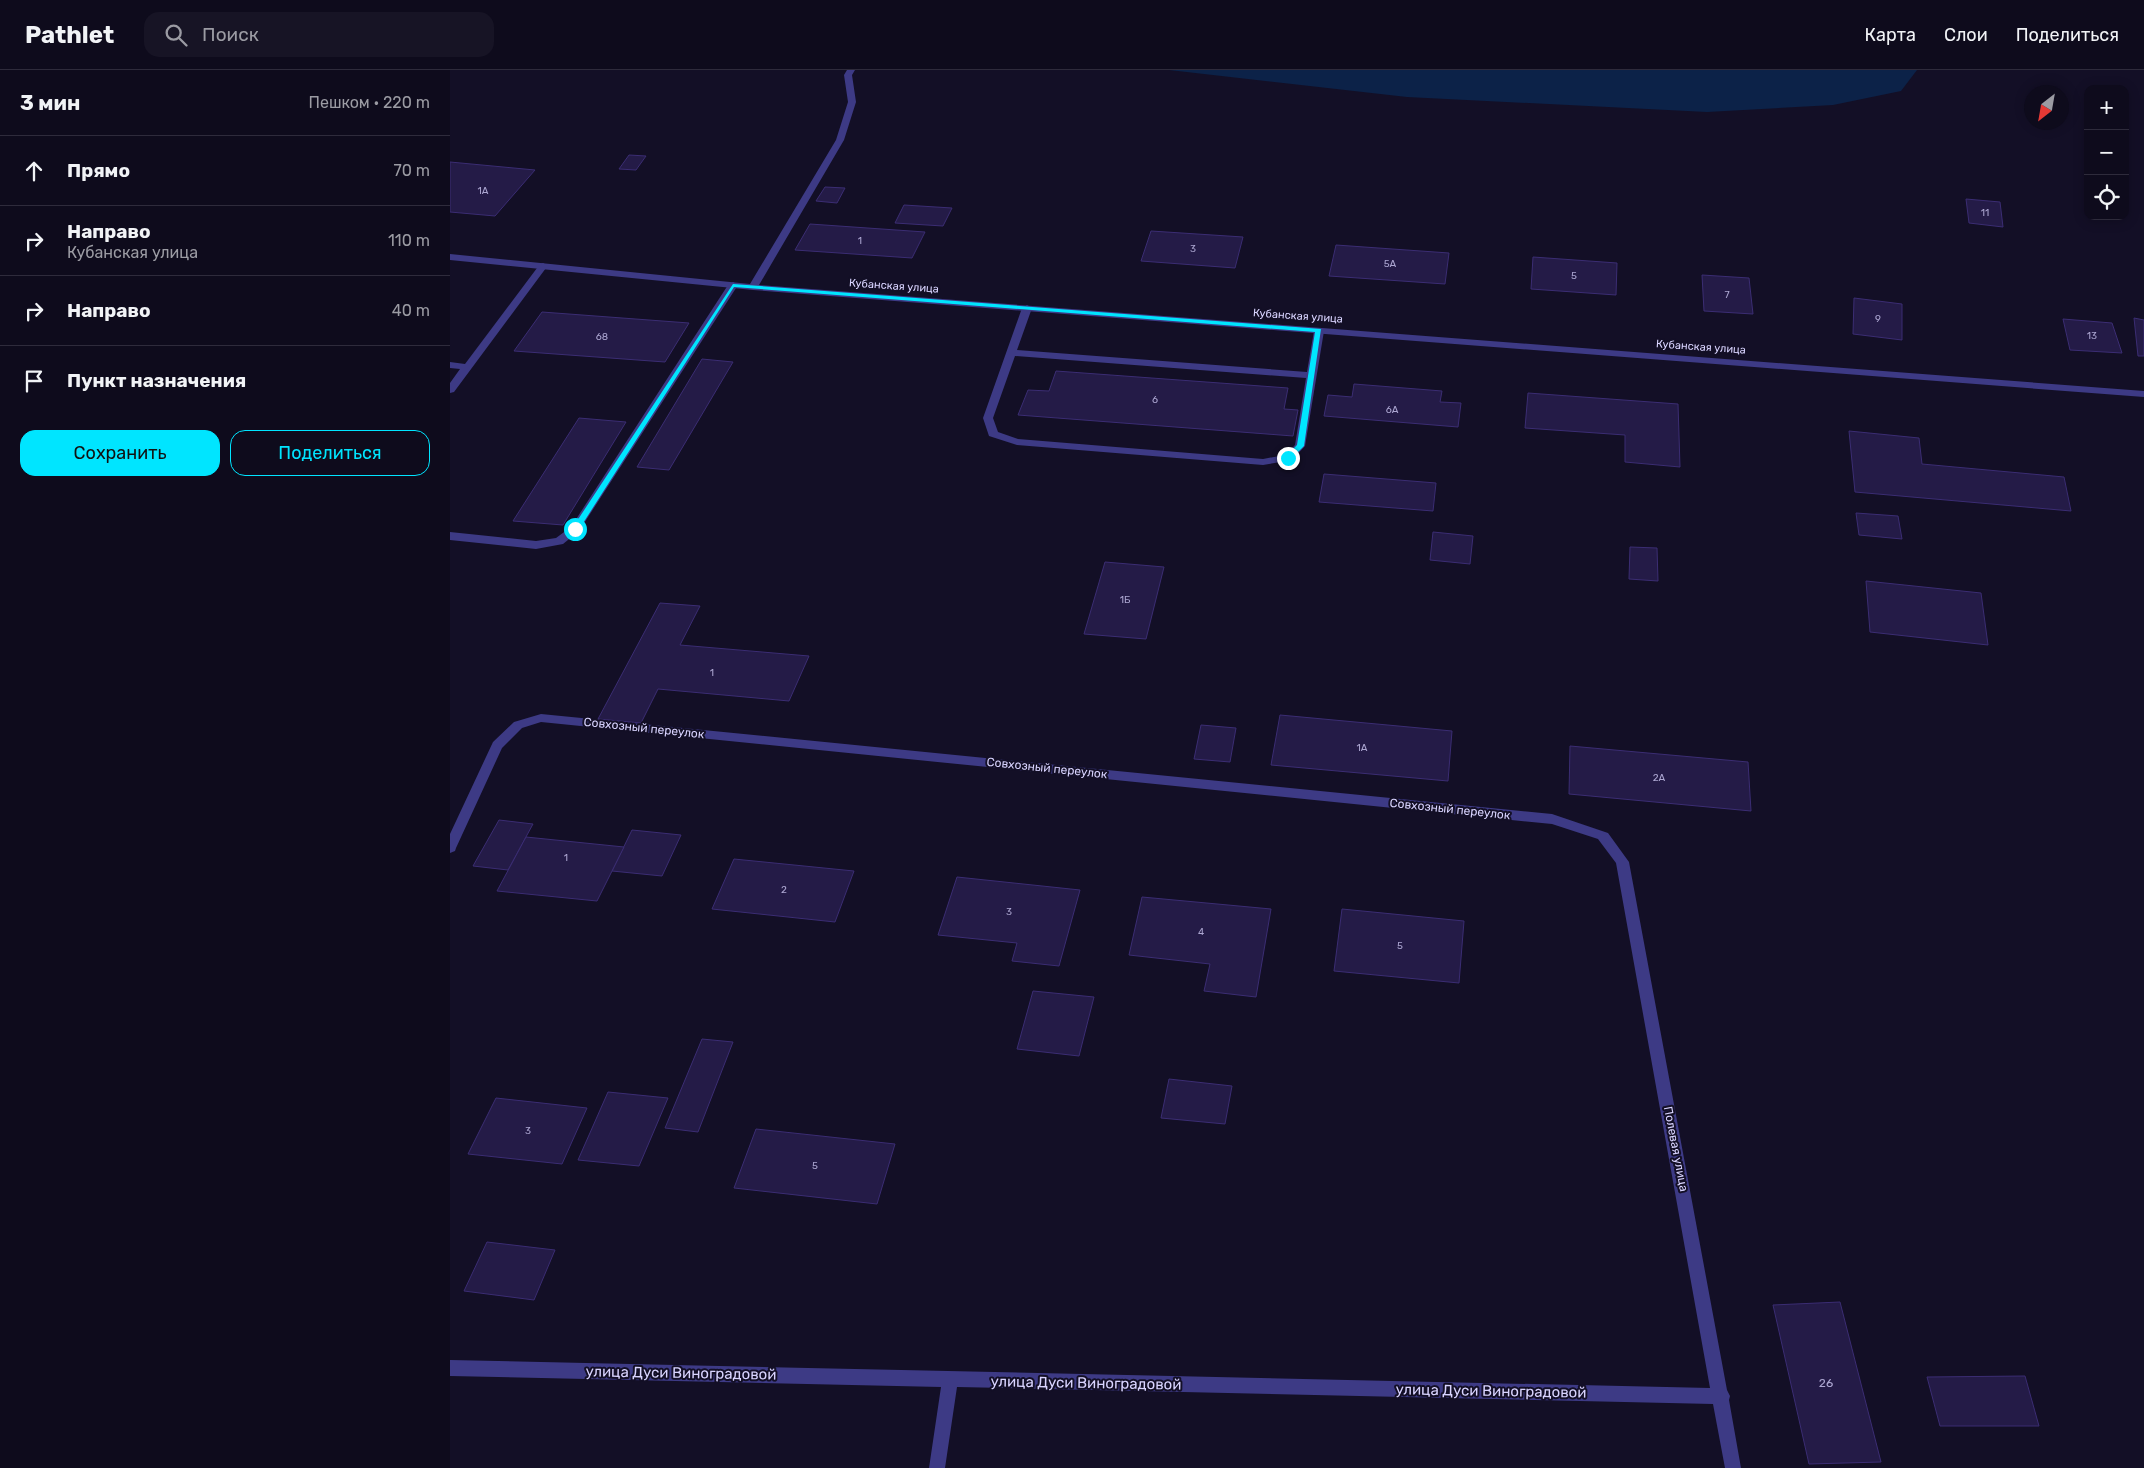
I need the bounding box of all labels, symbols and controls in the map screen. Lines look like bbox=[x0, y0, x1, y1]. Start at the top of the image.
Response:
search box bbox=[144, 12, 494, 57]
text: Pathlet bbox=[25, 21, 114, 49]
icon: search bbox=[162, 21, 190, 49]
text: Поиск bbox=[202, 23, 259, 46]
text: Карта bbox=[1865, 24, 1916, 46]
text: Слои bbox=[1944, 24, 1988, 46]
text: Поделиться bbox=[2016, 24, 2119, 46]
north arrow bbox=[2024, 85, 2069, 130]
map controls bbox=[2084, 85, 2129, 220]
button: + bbox=[2084, 85, 2129, 130]
text: 3 мин bbox=[20, 90, 80, 115]
text: Пешком · 220 m bbox=[309, 93, 430, 112]
button: − bbox=[2084, 130, 2129, 175]
icon: ahead bbox=[20, 157, 48, 185]
text: Прямо bbox=[67, 159, 130, 182]
text: 70 m bbox=[393, 161, 430, 180]
button: locate bbox=[2084, 175, 2129, 220]
house number: 1А bbox=[478, 185, 489, 197]
house number: 11 bbox=[1981, 207, 1989, 219]
text: Направо bbox=[67, 220, 151, 243]
icon: right bbox=[20, 227, 48, 255]
text: 110 m bbox=[388, 231, 430, 250]
house number: 1 bbox=[858, 235, 862, 247]
text: Кубанская улица bbox=[67, 243, 198, 262]
house number: 3 bbox=[1190, 243, 1196, 255]
house number: 5А bbox=[1384, 258, 1397, 270]
house number: 5 bbox=[1571, 270, 1577, 282]
street label: Кубанская улица bbox=[849, 276, 939, 296]
house number: 7 bbox=[1724, 289, 1730, 301]
icon: right bbox=[20, 297, 48, 325]
text: Направо bbox=[67, 299, 151, 322]
text: 40 m bbox=[392, 301, 430, 320]
street label: Кубанская улица bbox=[1253, 306, 1343, 326]
house number: 9 bbox=[1875, 313, 1881, 325]
house number: 13 bbox=[2087, 330, 2097, 342]
house number: 68 bbox=[596, 331, 608, 343]
street label: Кубанская улица bbox=[1656, 337, 1746, 357]
icon: arrive bbox=[20, 367, 48, 395]
text: Пункт назначения bbox=[67, 369, 246, 392]
house number: 6 bbox=[1152, 394, 1158, 406]
house number: 6А bbox=[1386, 404, 1399, 416]
button: Сохранить bbox=[20, 430, 220, 476]
button: Поделиться bbox=[230, 430, 430, 476]
route end bbox=[1277, 447, 1300, 470]
route start bbox=[564, 518, 587, 541]
house number: 1Б bbox=[1120, 594, 1131, 606]
house number: 1 bbox=[710, 667, 714, 679]
street label: Совхозный переулок bbox=[583, 715, 706, 741]
house number: 1А bbox=[1357, 742, 1368, 754]
street label: Совхозный переулок bbox=[986, 755, 1109, 781]
house number: 2А bbox=[1653, 772, 1666, 784]
street label: Совхозный переулок bbox=[1389, 796, 1512, 822]
house number: 1 bbox=[564, 852, 568, 864]
house number: 2 bbox=[781, 884, 787, 896]
house number: 3 bbox=[1006, 906, 1012, 918]
house number: 4 bbox=[1198, 926, 1204, 938]
house number: 5 bbox=[1397, 940, 1403, 952]
street label: Полевая улица bbox=[1661, 1105, 1691, 1193]
house number: 3 bbox=[525, 1125, 531, 1137]
house number: 5 bbox=[812, 1160, 818, 1172]
street label: улица Дуси Виноградовой bbox=[585, 1362, 777, 1384]
street label: улица Дуси Виноградовой bbox=[990, 1372, 1182, 1394]
house number: 26 bbox=[1819, 1376, 1833, 1390]
street label: улица Дуси Виноградовой bbox=[1395, 1380, 1587, 1402]

